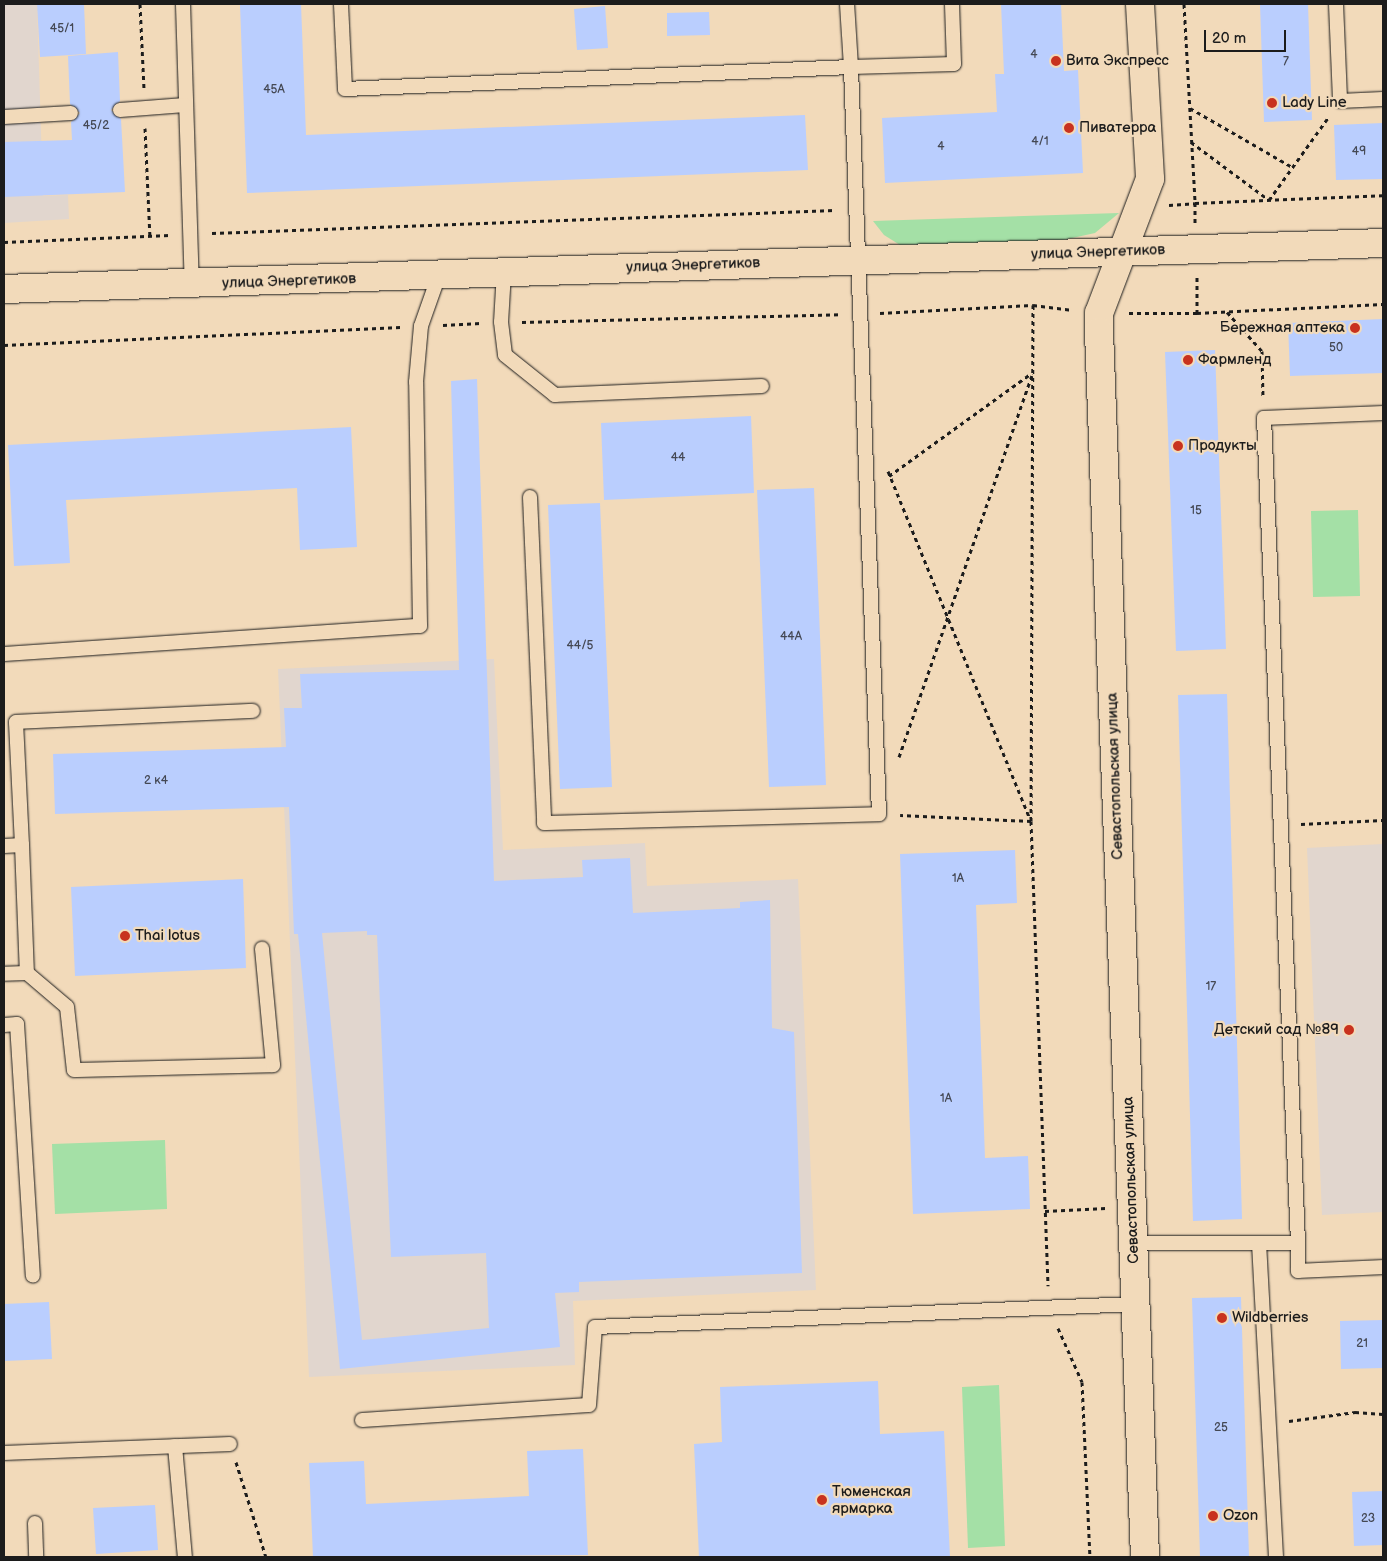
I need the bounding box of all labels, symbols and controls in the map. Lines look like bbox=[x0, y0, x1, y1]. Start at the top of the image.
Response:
scale bar bbox=[1207, 20, 1290, 52]
house number: 45/1 bbox=[50, 22, 74, 36]
text: 20 m bbox=[1212, 29, 1246, 48]
house number: 4 bbox=[1030, 48, 1038, 62]
place label: Вита Экспресс bbox=[1066, 52, 1169, 70]
marker: Вита Экспресс bbox=[1050, 55, 1062, 67]
house number: 7 bbox=[1283, 55, 1289, 69]
house number: 45А bbox=[263, 83, 285, 97]
place label: Lady Line bbox=[1282, 94, 1348, 112]
marker: Lady Line bbox=[1266, 97, 1278, 109]
house number: 45/2 bbox=[83, 119, 109, 133]
place label: Пиватерра bbox=[1079, 119, 1156, 137]
marker: Пиватерра bbox=[1063, 122, 1075, 134]
house number: 4/1 bbox=[1031, 135, 1049, 149]
house number: 4 bbox=[937, 140, 945, 154]
house number: 49 bbox=[1352, 145, 1366, 159]
street label: улица Энергетиков bbox=[1031, 241, 1165, 263]
street label: улица Энергетиков bbox=[626, 254, 760, 276]
street label: улица Энергетиков bbox=[222, 270, 356, 292]
place label: Бережная аптека bbox=[1220, 319, 1345, 337]
marker: Бережная аптека bbox=[1349, 322, 1361, 334]
house number: 50 bbox=[1329, 341, 1343, 355]
place label: Фармленд bbox=[1198, 351, 1271, 369]
marker: Фармленд bbox=[1182, 354, 1194, 366]
place label: Продукты bbox=[1188, 437, 1257, 455]
marker: Продукты bbox=[1172, 440, 1184, 452]
house number: 44 bbox=[671, 451, 685, 465]
house number: 15 bbox=[1190, 504, 1202, 518]
house number: 44А bbox=[780, 630, 802, 644]
house number: 44/5 bbox=[567, 639, 593, 653]
street label: Севастопольская улица bbox=[1103, 692, 1127, 860]
house number: 2 к4 bbox=[144, 774, 168, 788]
house number: 1А bbox=[952, 872, 964, 886]
place label: Thai lotus bbox=[135, 927, 200, 945]
marker: Thai lotus bbox=[119, 930, 131, 942]
house number: 17 bbox=[1206, 980, 1216, 994]
place label: Детский сад №89 bbox=[1214, 1021, 1339, 1039]
marker: Детский сад №89 bbox=[1343, 1024, 1355, 1036]
house number: 1А bbox=[940, 1092, 952, 1106]
street label: Севастопольская улица bbox=[1119, 1096, 1143, 1264]
place label: Wildberries bbox=[1232, 1309, 1308, 1327]
marker: Wildberries bbox=[1216, 1312, 1228, 1324]
house number: 21 bbox=[1356, 1337, 1368, 1351]
house number: 25 bbox=[1214, 1421, 1228, 1435]
place label: Тюменская ярмарка bbox=[832, 1482, 911, 1517]
marker: Тюменская ярмарка bbox=[816, 1494, 828, 1506]
place label: Ozon bbox=[1223, 1507, 1258, 1525]
marker: Ozon bbox=[1207, 1510, 1219, 1522]
house number: 23 bbox=[1361, 1512, 1375, 1526]

